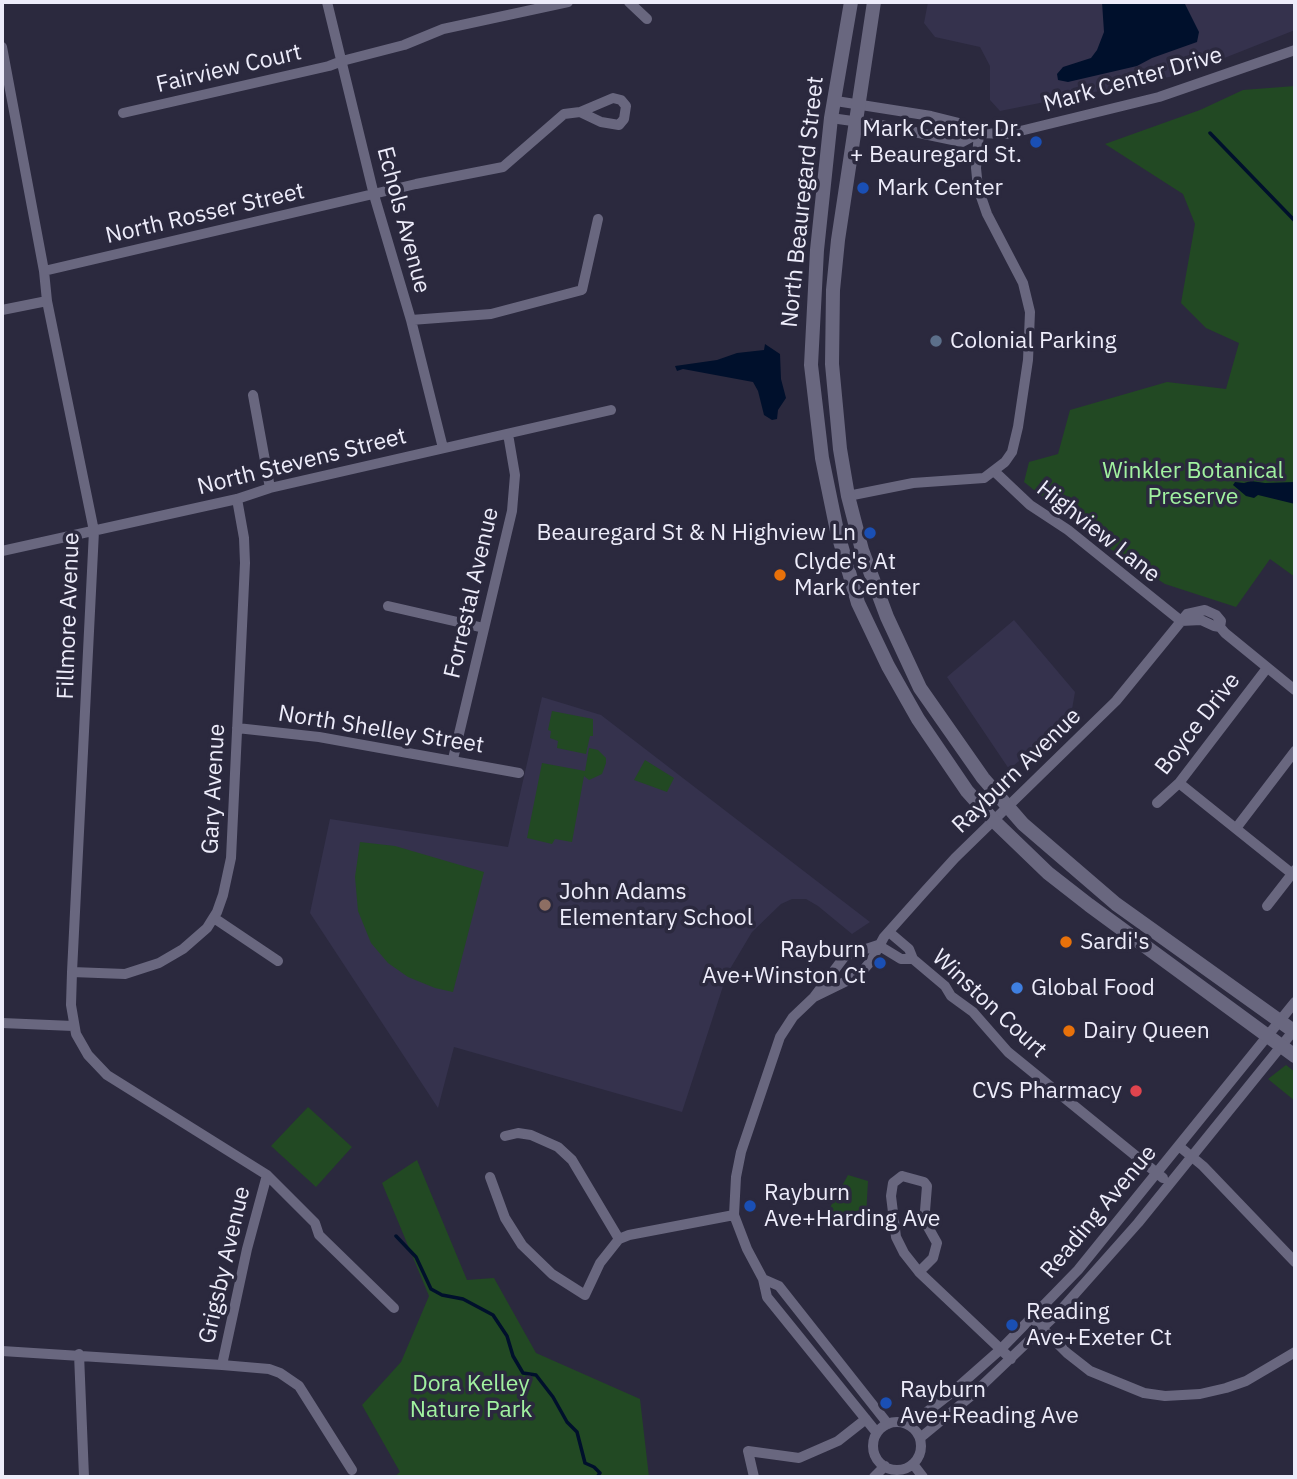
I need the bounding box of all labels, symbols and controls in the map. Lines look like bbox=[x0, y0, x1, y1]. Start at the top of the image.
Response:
street label: Fairview Court bbox=[154, 39, 304, 99]
street label: Mark Center Drive bbox=[1040, 41, 1226, 119]
street label: North Beauregard Street bbox=[776, 75, 830, 329]
place label: Mark Center Dr. + Beauregard St. bbox=[850, 115, 1022, 169]
marker: Mark Center Dr. + Beauregard St. bbox=[1028, 134, 1044, 150]
street label: Echols Avenue bbox=[370, 144, 436, 296]
place label: Mark Center bbox=[877, 174, 1003, 202]
street label: North Rosser Street bbox=[103, 178, 307, 250]
marker: Mark Center bbox=[855, 180, 871, 196]
place label: Colonial Parking bbox=[950, 327, 1117, 355]
marker: Colonial Parking bbox=[928, 333, 944, 349]
street label: North Stevens Street bbox=[195, 423, 409, 501]
park label: Winkler Botanical Preserve bbox=[1102, 457, 1284, 511]
street label: Highview Lane bbox=[1031, 475, 1165, 589]
street label: Forrestal Avenue bbox=[439, 505, 505, 681]
place label: Beauregard St & N Highview Ln bbox=[536, 519, 856, 547]
marker: Beauregard St & N Highview Ln bbox=[862, 525, 878, 541]
street label: Fillmore Avenue bbox=[52, 532, 86, 700]
place label: Clyde's At Mark Center bbox=[794, 548, 920, 602]
marker: Clyde's At Mark Center bbox=[772, 567, 788, 583]
street label: Boyce Drive bbox=[1150, 667, 1246, 781]
street label: North Shelley Street bbox=[276, 700, 486, 760]
street label: Rayburn Avenue bbox=[947, 703, 1087, 839]
street label: Gary Avenue bbox=[197, 723, 231, 855]
place label: John Adams Elementary School bbox=[559, 878, 753, 932]
marker: John Adams Elementary School bbox=[537, 897, 553, 913]
place label: Sardi's bbox=[1080, 928, 1150, 956]
marker: Sardi's bbox=[1058, 934, 1074, 950]
place label: Rayburn Ave+Winston Ct bbox=[702, 936, 866, 990]
street label: Winston Court bbox=[926, 944, 1052, 1064]
marker: Rayburn Ave+Winston Ct bbox=[872, 955, 888, 971]
place label: Global Food bbox=[1031, 974, 1155, 1002]
marker: Global Food bbox=[1009, 980, 1025, 996]
place label: Dairy Queen bbox=[1083, 1017, 1210, 1045]
marker: Dairy Queen bbox=[1061, 1023, 1077, 1039]
place label: CVS Pharmacy bbox=[972, 1077, 1122, 1105]
marker: CVS Pharmacy bbox=[1128, 1083, 1144, 1099]
street label: Reading Avenue bbox=[1035, 1140, 1163, 1284]
place label: Rayburn Ave+Harding Ave bbox=[764, 1179, 940, 1233]
street label: Grigsby Avenue bbox=[194, 1184, 256, 1346]
marker: Rayburn Ave+Harding Ave bbox=[742, 1198, 758, 1214]
place label: Reading Ave+Exeter Ct bbox=[1026, 1298, 1172, 1352]
marker: Reading Ave+Exeter Ct bbox=[1004, 1317, 1020, 1333]
park label: Dora Kelley Nature Park bbox=[410, 1370, 532, 1424]
place label: Rayburn Ave+Reading Ave bbox=[900, 1376, 1079, 1430]
marker: Rayburn Ave+Reading Ave bbox=[878, 1395, 894, 1411]

